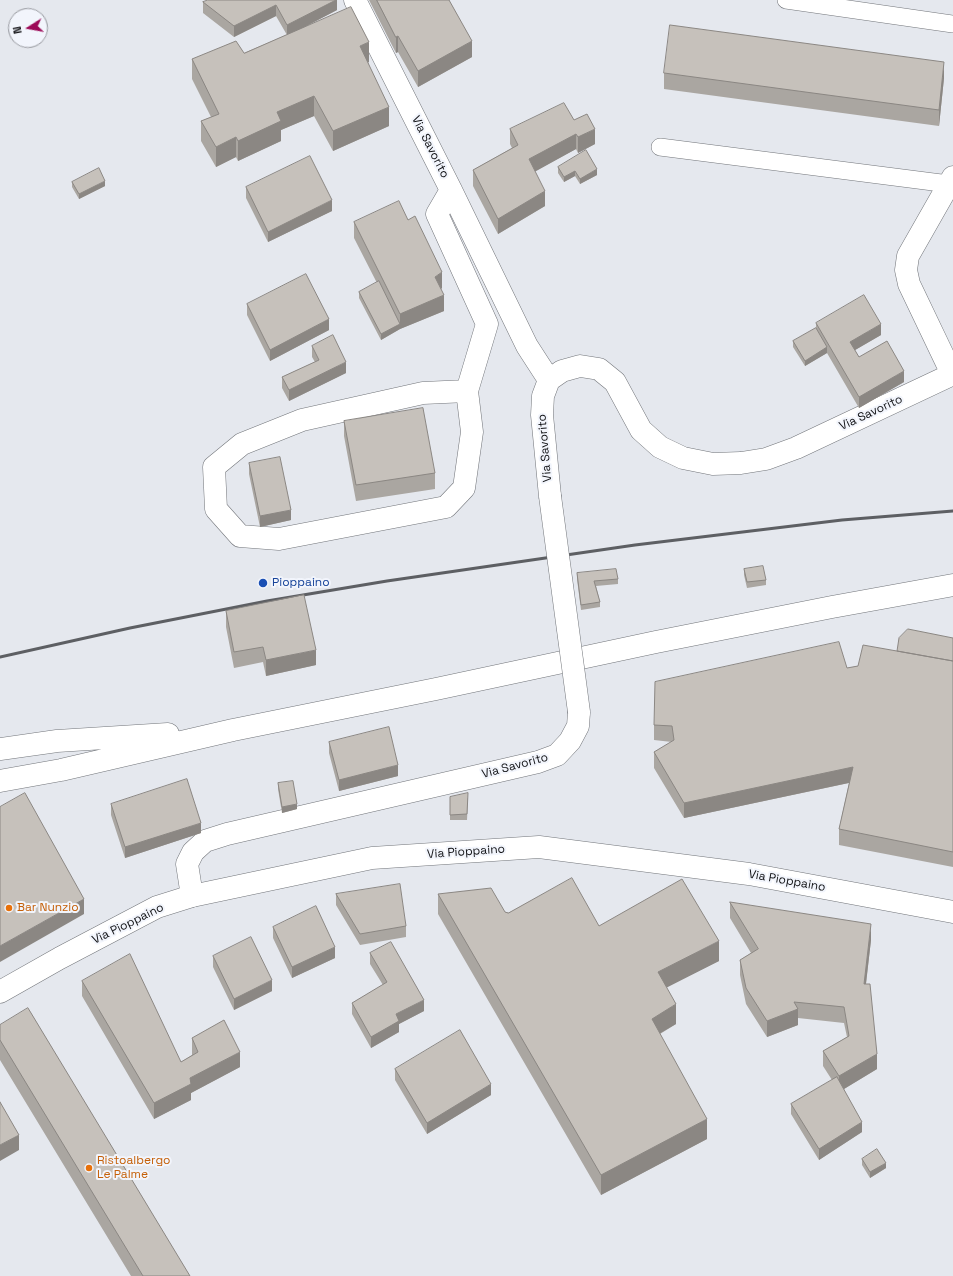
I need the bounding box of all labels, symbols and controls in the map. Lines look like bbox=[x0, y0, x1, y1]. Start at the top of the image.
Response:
north arrow bbox=[8, 8, 48, 48]
text: N bbox=[10, 25, 25, 35]
street label: Via Savorito bbox=[408, 113, 452, 181]
street label: Via Savorito bbox=[837, 392, 905, 434]
street label: Via Savorito bbox=[535, 413, 555, 483]
place label: Pioppaino bbox=[272, 576, 330, 590]
marker: Pioppaino bbox=[257, 577, 269, 589]
street label: Via Savorito bbox=[480, 750, 550, 782]
street label: Via Pioppaino bbox=[427, 842, 505, 862]
street label: Via Pioppaino bbox=[747, 867, 827, 895]
street label: Via Pioppaino bbox=[90, 900, 166, 948]
place label: Bar Nunzio bbox=[17, 901, 79, 915]
marker: Bar Nunzio bbox=[4, 903, 14, 913]
place label: Ristoalbergo Le Palme bbox=[97, 1154, 171, 1182]
marker: Ristoalbergo Le Palme bbox=[84, 1163, 94, 1173]

